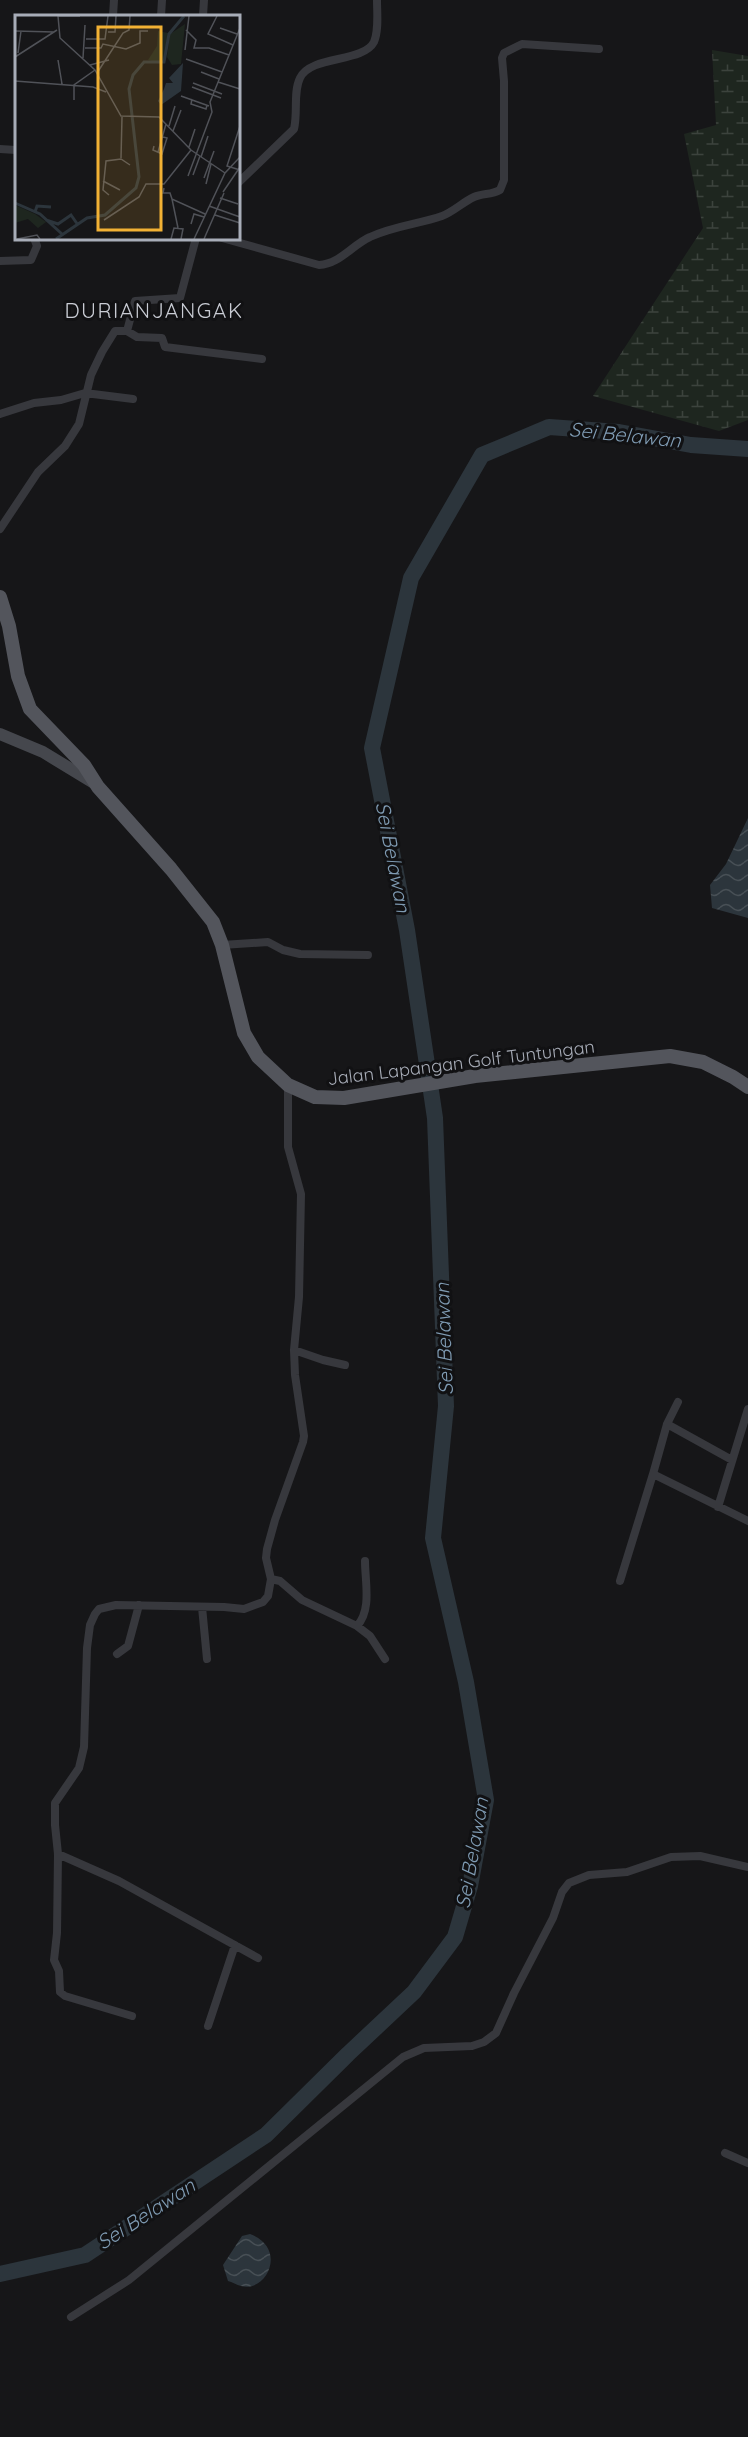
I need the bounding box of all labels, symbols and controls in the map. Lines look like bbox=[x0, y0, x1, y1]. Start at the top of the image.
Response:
inset map bbox=[15, 15, 240, 240]
district label: DURIANJANGAK bbox=[64, 297, 244, 323]
water label: Sei Belawan bbox=[568, 416, 682, 453]
water label: Sei Belawan bbox=[371, 800, 417, 915]
street label: Jalan Lapangan Golf Tuntungan bbox=[326, 1035, 596, 1090]
water label: Sei Belawan bbox=[429, 1282, 458, 1395]
water label: Sei Belawan bbox=[449, 1795, 494, 1910]
water label: Sei Belawan bbox=[92, 2172, 200, 2255]

